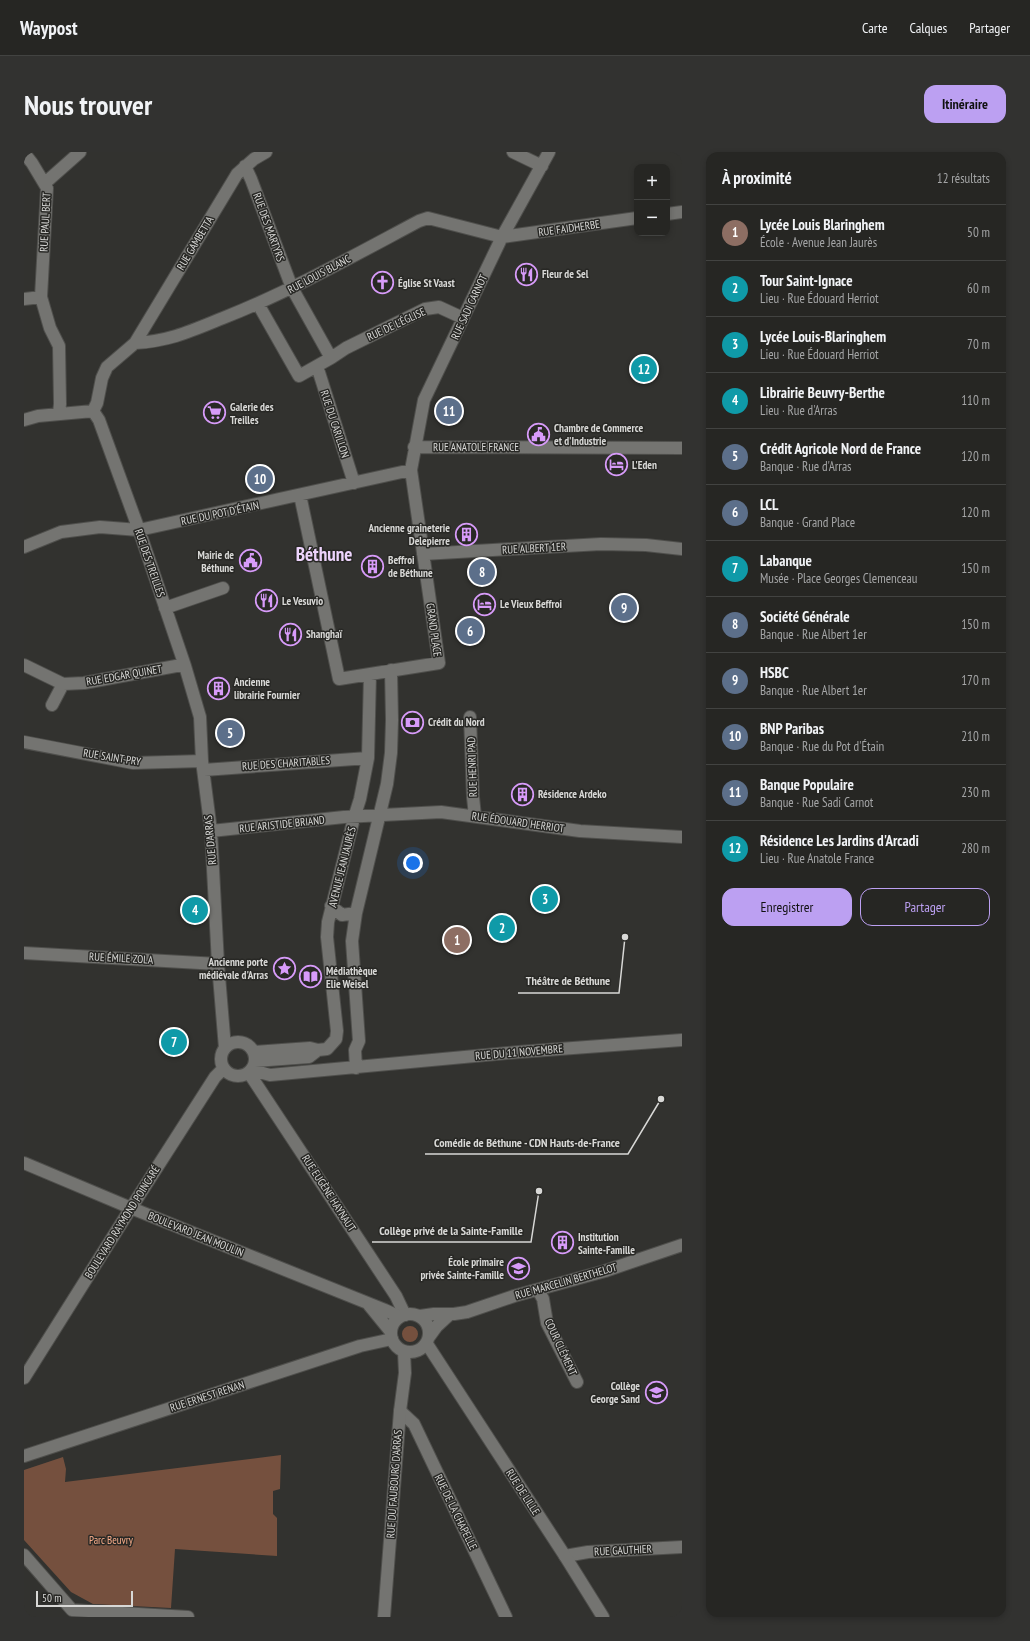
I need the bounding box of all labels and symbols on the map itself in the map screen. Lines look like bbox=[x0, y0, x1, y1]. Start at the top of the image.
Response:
street label: RUE DES MARTYRS bbox=[250, 191, 288, 264]
street label: RUE PAUL BERT bbox=[36, 192, 54, 252]
street label: RUE GAMBETTA bbox=[173, 213, 217, 272]
street label: RUE FAIDHERBE bbox=[537, 217, 601, 239]
street label: RUE LOUIS BLANC bbox=[285, 252, 353, 296]
restaurant icon: Fleur de Sel bbox=[514, 261, 540, 287]
place label: Fleur de Sel bbox=[542, 267, 589, 281]
church icon: Église St Vaast bbox=[369, 270, 395, 296]
street label: RUE SADI CARNOT bbox=[448, 272, 490, 342]
place label: Église St Vaast bbox=[398, 276, 456, 290]
street label: RUE DE L'ÉGLISE bbox=[364, 304, 428, 344]
pin: 12 bbox=[631, 354, 657, 384]
street label: RUE DU CARILLON bbox=[318, 388, 353, 460]
pin: 11 bbox=[436, 396, 462, 426]
supermarket icon: Galerie des Treilles bbox=[201, 400, 227, 426]
place label: Galerie des Treilles bbox=[230, 400, 274, 427]
public building icon: Chambre de Commerce et d'Industrie bbox=[526, 421, 552, 447]
place label: Chambre de Commerce et d'Industrie bbox=[554, 421, 643, 448]
street label: RUE ANATOLE FRANCE bbox=[433, 440, 519, 454]
hotel icon: L'Eden bbox=[603, 452, 629, 478]
place label: L'Eden bbox=[632, 458, 657, 472]
pin: 10 bbox=[247, 464, 273, 494]
street label: RUE DU POT D'ÉTAIN bbox=[180, 498, 260, 528]
place label: Ancienne graineterie Delepierre bbox=[368, 521, 450, 548]
building icon: Ancienne graineterie Delepierre bbox=[453, 521, 479, 547]
street label: RUE DES TREILLES bbox=[132, 527, 168, 599]
street label: RUE ALBERT 1ER bbox=[502, 539, 566, 557]
district label: Béthune bbox=[296, 542, 352, 566]
place label: Mairie de Béthune bbox=[197, 548, 234, 575]
public building icon: Mairie de Béthune bbox=[237, 548, 263, 574]
building icon: Beffroi de Béthune bbox=[359, 553, 385, 579]
place label: Beffroi de Béthune bbox=[388, 553, 433, 580]
pin: 8 bbox=[469, 557, 495, 587]
restaurant icon: Le Vesuvio bbox=[253, 588, 279, 614]
hotel icon: Le Vieux Beffroi bbox=[471, 591, 497, 617]
pin: 9 bbox=[611, 593, 637, 623]
place label: Le Vesuvio bbox=[282, 594, 323, 608]
place label: Le Vieux Beffroi bbox=[500, 597, 563, 611]
street label: GRAND PLACE bbox=[423, 602, 445, 658]
pin: 6 bbox=[457, 616, 483, 646]
restaurant icon: Shanghaï bbox=[278, 621, 304, 647]
place label: Shanghaï bbox=[306, 627, 343, 641]
street label: RUE EDGAR QUINET bbox=[85, 661, 163, 689]
building icon: Ancienne librairie Fournier bbox=[206, 675, 232, 701]
place label: Ancienne librairie Fournier bbox=[233, 675, 301, 702]
bank icon: Crédit du Nord bbox=[400, 709, 426, 735]
place label: Crédit du Nord bbox=[428, 715, 485, 729]
pin: 5 bbox=[217, 718, 243, 748]
street label: RUE HENRI PAD bbox=[464, 736, 480, 797]
street label: RUE SAINT-PRY bbox=[82, 746, 142, 768]
street label: RUE DES CHARITABLES bbox=[241, 753, 331, 773]
building icon: Résidence Ardeko bbox=[509, 781, 535, 807]
place label: Résidence Ardeko bbox=[538, 787, 607, 801]
street label: RUE ÉDOUARD HERRIOT bbox=[471, 809, 565, 835]
street label: RUE ARISTIDE BRIAND bbox=[239, 813, 326, 835]
street label: RUE D'ARRAS bbox=[201, 814, 219, 865]
street label: AVENUE JEAN JAURÈS bbox=[325, 825, 359, 909]
your location bbox=[403, 853, 423, 873]
pin: 3 bbox=[532, 884, 558, 914]
pin: 4 bbox=[182, 895, 208, 925]
pin: 2 bbox=[489, 913, 515, 943]
pin: 1 bbox=[444, 925, 470, 955]
street label: RUE ÉMILE ZOLA bbox=[89, 949, 154, 967]
place label: Ancienne porte médiévale d'Arras bbox=[199, 955, 268, 982]
place icon: Ancienne porte médiévale d'Arras bbox=[271, 955, 297, 981]
library icon: Médiathèque Elie Weisel bbox=[298, 964, 324, 990]
place label: Médiathèque Elie Weisel bbox=[326, 964, 378, 991]
callout: Théâtre de Béthune bbox=[518, 969, 619, 993]
text: Théâtre de Béthune bbox=[526, 973, 610, 988]
pin: 7 bbox=[161, 1027, 187, 1057]
street label: RUE DU 11 NOVEMBRE bbox=[475, 1041, 564, 1063]
callout: Comédie de Béthune - CDN Hauts-de-France bbox=[425, 1130, 628, 1154]
text: Comédie de Béthune - CDN Hauts-de-France bbox=[434, 1135, 620, 1150]
street label: RUE EUGÈNE HAYNAUT bbox=[299, 1152, 359, 1234]
street label: BOULEVARD RAYMOND POINCARÉ bbox=[81, 1163, 163, 1281]
street label: BOULEVARD JEAN MOULIN bbox=[146, 1208, 246, 1260]
callout: Collège privé de la Sainte-Famille bbox=[372, 1218, 531, 1242]
text: Collège privé de la Sainte-Famille bbox=[379, 1223, 523, 1238]
building icon: Institution Sainte-Famille bbox=[550, 1230, 576, 1256]
place label: Institution Sainte-Famille bbox=[578, 1230, 635, 1257]
place label: École primaire privée Sainte-Famille bbox=[420, 1255, 504, 1282]
school or university icon: École primaire privée Sainte-Famille bbox=[506, 1255, 532, 1281]
street label: RUE MARCELIN BERTHELOT bbox=[514, 1260, 619, 1302]
street label: COUR CLÉMENT bbox=[542, 1316, 580, 1378]
street label: RUE ERNEST RENAN bbox=[168, 1377, 246, 1415]
place label: Collège George Sand bbox=[591, 1379, 640, 1406]
school or university icon: Collège George Sand bbox=[643, 1379, 669, 1405]
street label: RUE DU FAUBOURG D'ARRAS bbox=[383, 1429, 405, 1539]
street label: RUE DE LILLE bbox=[503, 1466, 543, 1518]
street label: RUE DE LA CHAPELLE bbox=[432, 1472, 480, 1552]
park label: Parc Beuvry bbox=[89, 1533, 134, 1547]
street label: RUE GAUTHIER bbox=[594, 1541, 652, 1559]
scale bar bbox=[36, 1589, 133, 1608]

